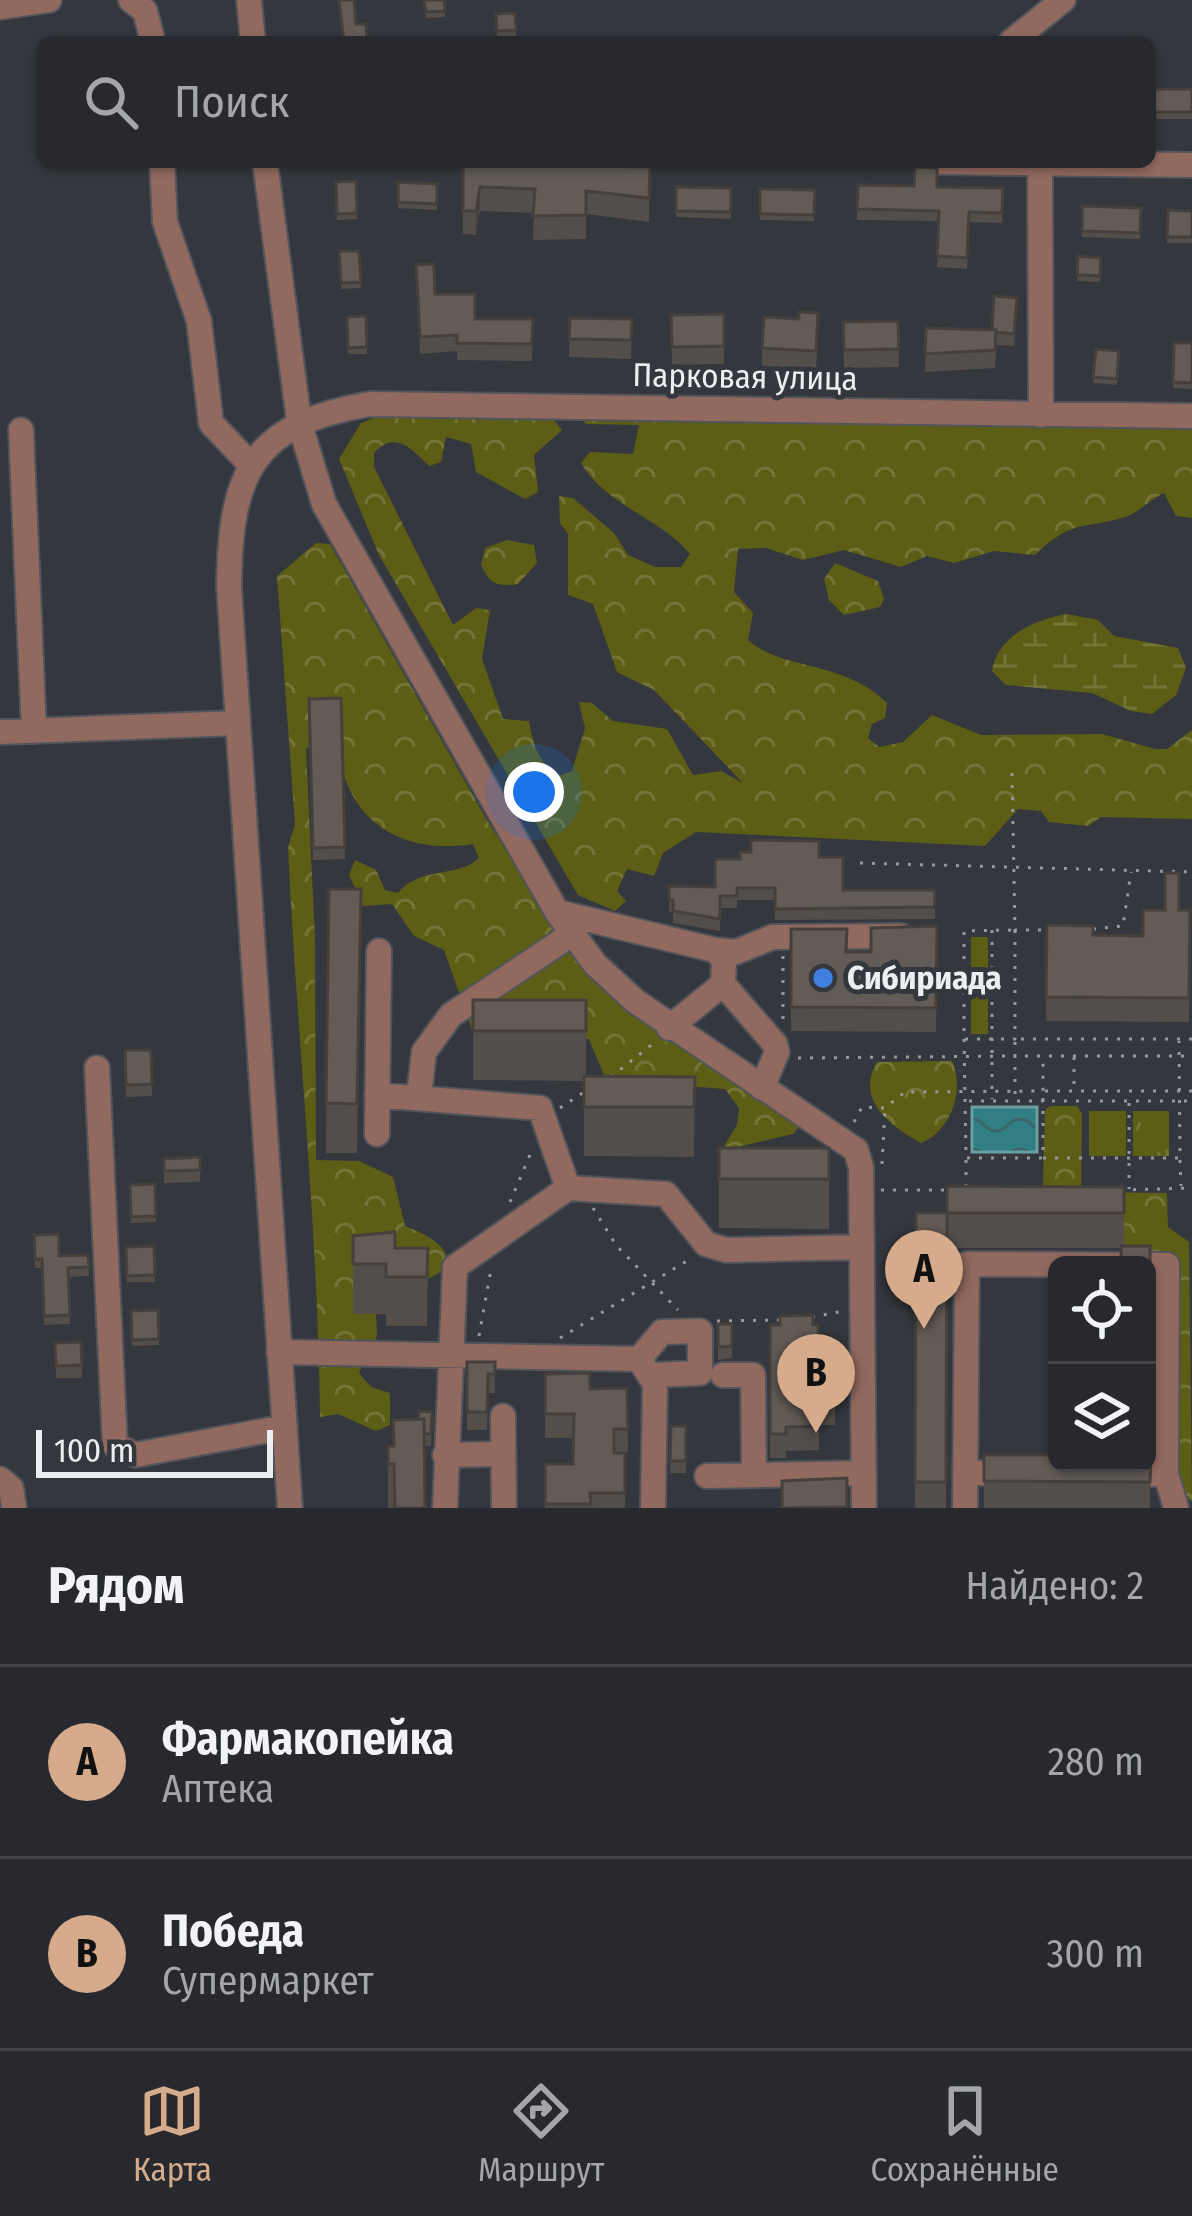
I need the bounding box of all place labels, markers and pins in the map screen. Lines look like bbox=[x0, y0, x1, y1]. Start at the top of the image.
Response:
place label: Сибириада bbox=[847, 958, 1002, 998]
marker: Сибириада bbox=[810, 965, 836, 991]
pin: A bbox=[885, 1230, 963, 1329]
pin: B bbox=[777, 1334, 855, 1433]

